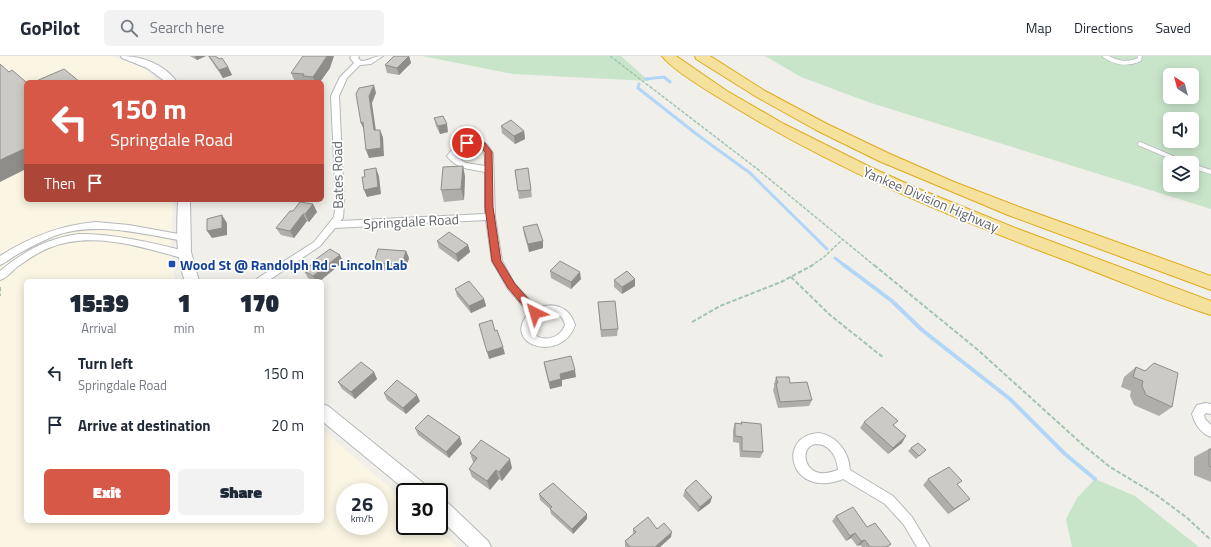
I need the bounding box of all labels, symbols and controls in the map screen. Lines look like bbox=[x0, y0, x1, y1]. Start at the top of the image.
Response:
search box bbox=[104, 10, 384, 46]
text: GoPilot bbox=[20, 13, 80, 42]
text: Search here bbox=[150, 16, 224, 39]
icon: search bbox=[118, 17, 140, 39]
text: Map bbox=[1026, 17, 1052, 38]
text: Directions bbox=[1074, 17, 1133, 38]
text: Saved bbox=[1155, 17, 1191, 38]
north arrow bbox=[1163, 68, 1199, 104]
map controls bbox=[1163, 68, 1199, 192]
text: 150 m bbox=[110, 87, 187, 130]
icon: left bbox=[44, 96, 96, 148]
button: sound bbox=[1163, 112, 1199, 148]
text: Springdale Road bbox=[110, 126, 233, 153]
pin bbox=[450, 126, 484, 160]
icon: arrive bbox=[456, 132, 478, 154]
street label: Bates Road bbox=[326, 141, 348, 209]
button: layers bbox=[1163, 156, 1199, 192]
street label: Yankee Division Highway bbox=[860, 161, 1002, 237]
text: Then bbox=[44, 172, 76, 195]
icon: arrive bbox=[84, 172, 106, 194]
street label: Springdale Road bbox=[363, 208, 459, 234]
place label: Wood St @ Randolph Rd - Lincoln Lab bbox=[180, 254, 408, 275]
marker: Wood St @ Randolph Rd - Lincoln Lab bbox=[167, 259, 177, 269]
text: 15:39 bbox=[69, 285, 129, 321]
text: 1 bbox=[177, 285, 191, 321]
text: 170 bbox=[239, 285, 279, 321]
position arrow bbox=[514, 292, 556, 334]
text: Arrival bbox=[81, 318, 116, 338]
text: min bbox=[174, 318, 194, 338]
text: m bbox=[254, 318, 265, 338]
text: Turn left bbox=[78, 352, 133, 375]
icon: left bbox=[44, 362, 66, 384]
text: 150 m bbox=[263, 362, 304, 385]
text: Springdale Road bbox=[78, 375, 167, 395]
icon: arrive bbox=[44, 414, 66, 436]
text: Arrive at destination bbox=[78, 414, 211, 437]
text: 20 m bbox=[271, 414, 304, 437]
button: Exit bbox=[44, 469, 170, 515]
button: Share bbox=[178, 469, 304, 515]
speed limit sign: 30 bbox=[396, 483, 448, 535]
text: 26 bbox=[351, 488, 373, 519]
text: km/h bbox=[351, 511, 373, 526]

